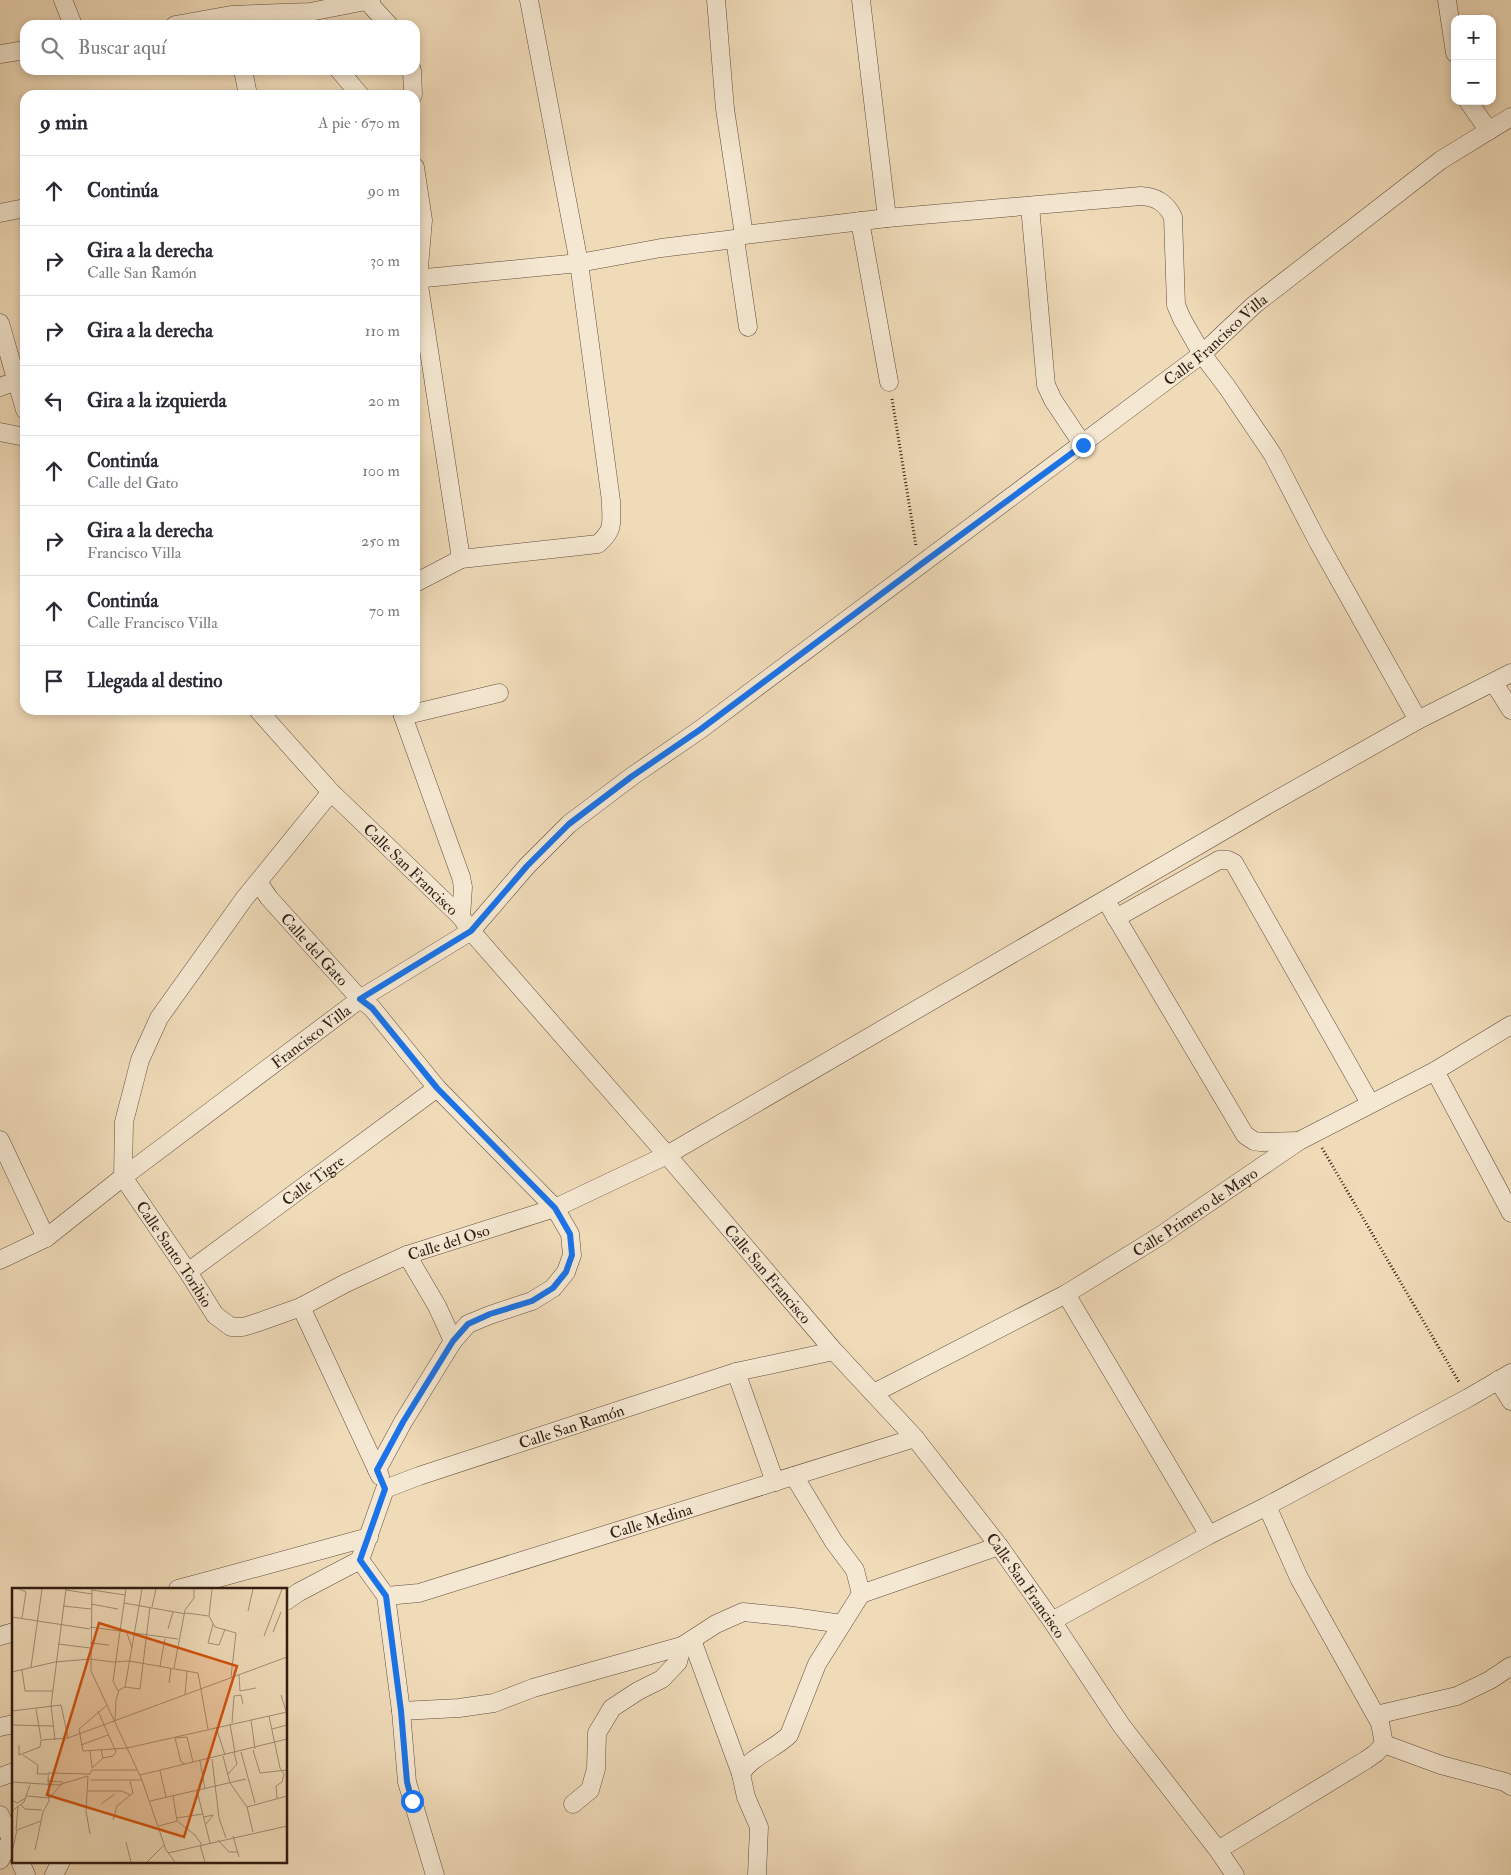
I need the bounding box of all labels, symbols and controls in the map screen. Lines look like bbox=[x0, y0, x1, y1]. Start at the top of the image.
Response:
map controls bbox=[1451, 15, 1496, 105]
button: + bbox=[1451, 15, 1496, 60]
search box bbox=[20, 20, 420, 75]
icon: search bbox=[38, 34, 66, 62]
text: Buscar aquí bbox=[78, 36, 166, 60]
button: − bbox=[1451, 60, 1496, 105]
text: 9 min bbox=[40, 109, 88, 136]
text: A pie · 670 m bbox=[318, 113, 400, 133]
icon: ahead bbox=[40, 177, 68, 205]
text: Continúa bbox=[87, 179, 158, 203]
text: 90 m bbox=[368, 181, 400, 201]
text: Gira a la derecha bbox=[87, 239, 213, 263]
icon: right bbox=[40, 247, 68, 275]
text: 30 m bbox=[370, 251, 400, 271]
text: Calle San Ramón bbox=[87, 263, 197, 283]
street label: Calle Francisco Villa bbox=[1160, 289, 1272, 390]
icon: right bbox=[40, 317, 68, 345]
text: Gira a la derecha bbox=[87, 319, 213, 343]
text: 110 m bbox=[365, 321, 400, 341]
icon: left bbox=[40, 387, 68, 415]
text: Gira a la izquierda bbox=[87, 389, 226, 413]
text: 20 m bbox=[368, 391, 400, 411]
route end bbox=[1072, 434, 1095, 457]
text: Continúa bbox=[87, 449, 158, 473]
icon: ahead bbox=[40, 457, 68, 485]
text: 100 m bbox=[362, 461, 400, 481]
text: Calle del Gato bbox=[87, 473, 178, 493]
text: Gira a la derecha bbox=[87, 519, 213, 543]
icon: right bbox=[40, 527, 68, 555]
text: 250 m bbox=[361, 531, 400, 551]
text: Francisco Villa bbox=[87, 543, 181, 563]
text: Continúa bbox=[87, 589, 158, 613]
icon: ahead bbox=[40, 597, 68, 625]
text: 70 m bbox=[369, 601, 400, 621]
text: Calle Francisco Villa bbox=[87, 613, 218, 633]
icon: arrive bbox=[40, 667, 68, 695]
text: Llegada al destino bbox=[87, 669, 222, 693]
street label: Calle San Francisco bbox=[359, 820, 462, 920]
street label: Calle del Gato bbox=[276, 909, 352, 990]
street label: Francisco Villa bbox=[268, 1000, 355, 1073]
street label: Calle Tigre bbox=[278, 1151, 349, 1210]
street label: Calle Primero de Mayo bbox=[1129, 1163, 1262, 1261]
street label: Calle Santo Toribio bbox=[131, 1197, 217, 1312]
street label: Calle del Oso bbox=[405, 1220, 492, 1265]
street label: Calle San Francisco bbox=[720, 1221, 816, 1328]
street label: Calle San Ramón bbox=[516, 1400, 627, 1454]
street label: Calle Medina bbox=[607, 1499, 695, 1544]
street label: Calle San Francisco bbox=[982, 1529, 1070, 1642]
inset map bbox=[12, 1588, 288, 1862]
route start bbox=[401, 1790, 424, 1813]

